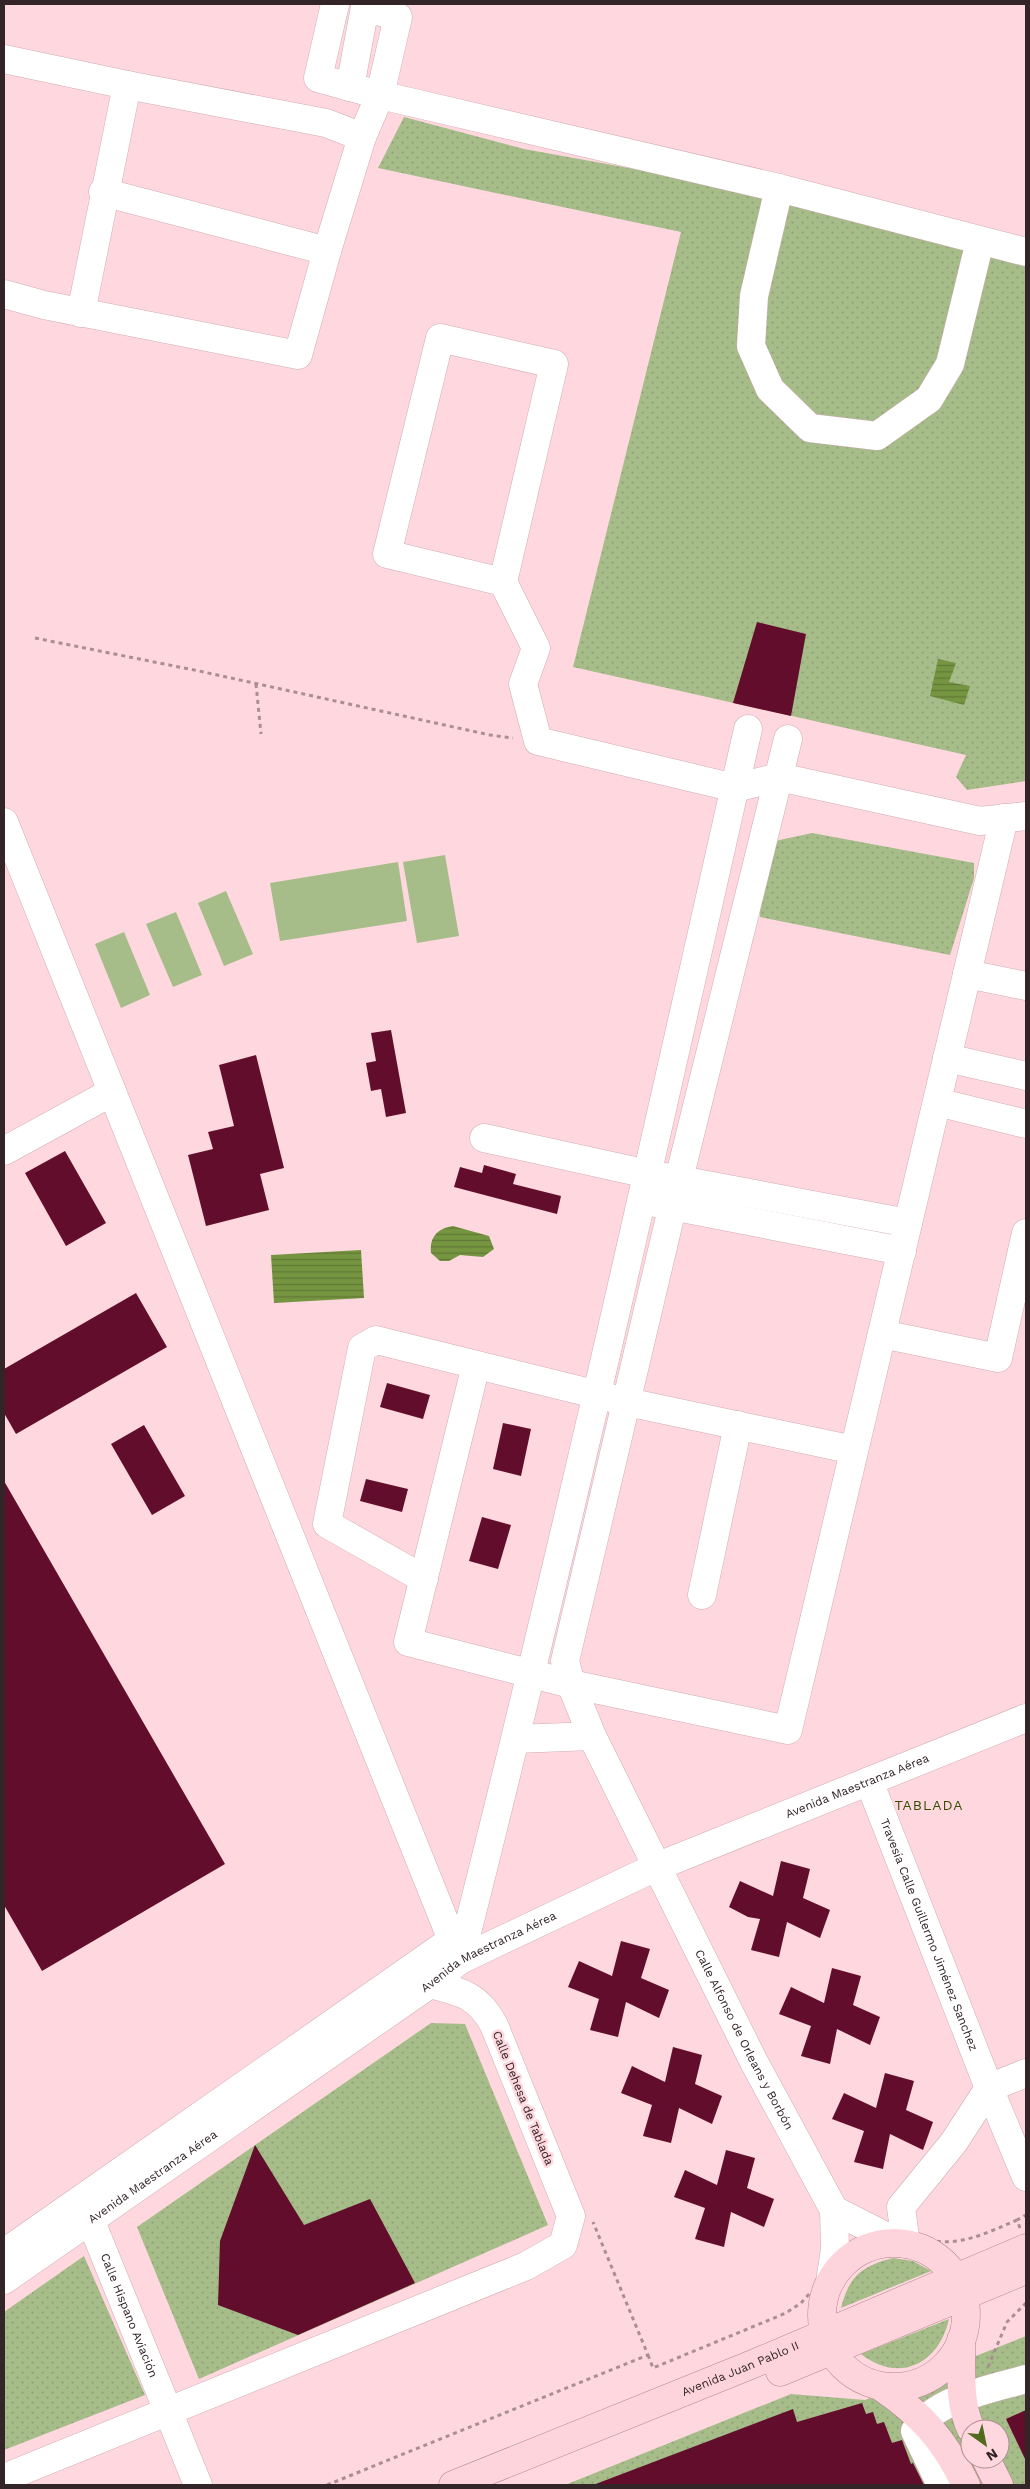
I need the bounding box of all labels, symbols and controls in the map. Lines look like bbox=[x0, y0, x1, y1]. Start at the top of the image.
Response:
street label: Avenida Maestranza Aérea bbox=[783, 1751, 931, 1821]
district label: TABLADA bbox=[894, 1797, 964, 1813]
street label: Travesía Calle Guillermo Jiménez Sanchez bbox=[877, 1817, 981, 2053]
street label: Avenida Maestranza Aérea bbox=[418, 1908, 559, 1995]
street label: Calle Alfonso de Orleans y Borbón bbox=[692, 1947, 796, 2132]
street label: Calle Dehesa de Tablada bbox=[490, 2029, 556, 2167]
street label: Avenida Maestranza Aérea bbox=[86, 2127, 220, 2226]
street label: Calle Hispano Aviación bbox=[98, 2251, 161, 2379]
street label: Avenida Juan Pablo II bbox=[680, 2338, 801, 2399]
north arrow bbox=[960, 2419, 1010, 2469]
text: N bbox=[983, 2445, 1001, 2464]

